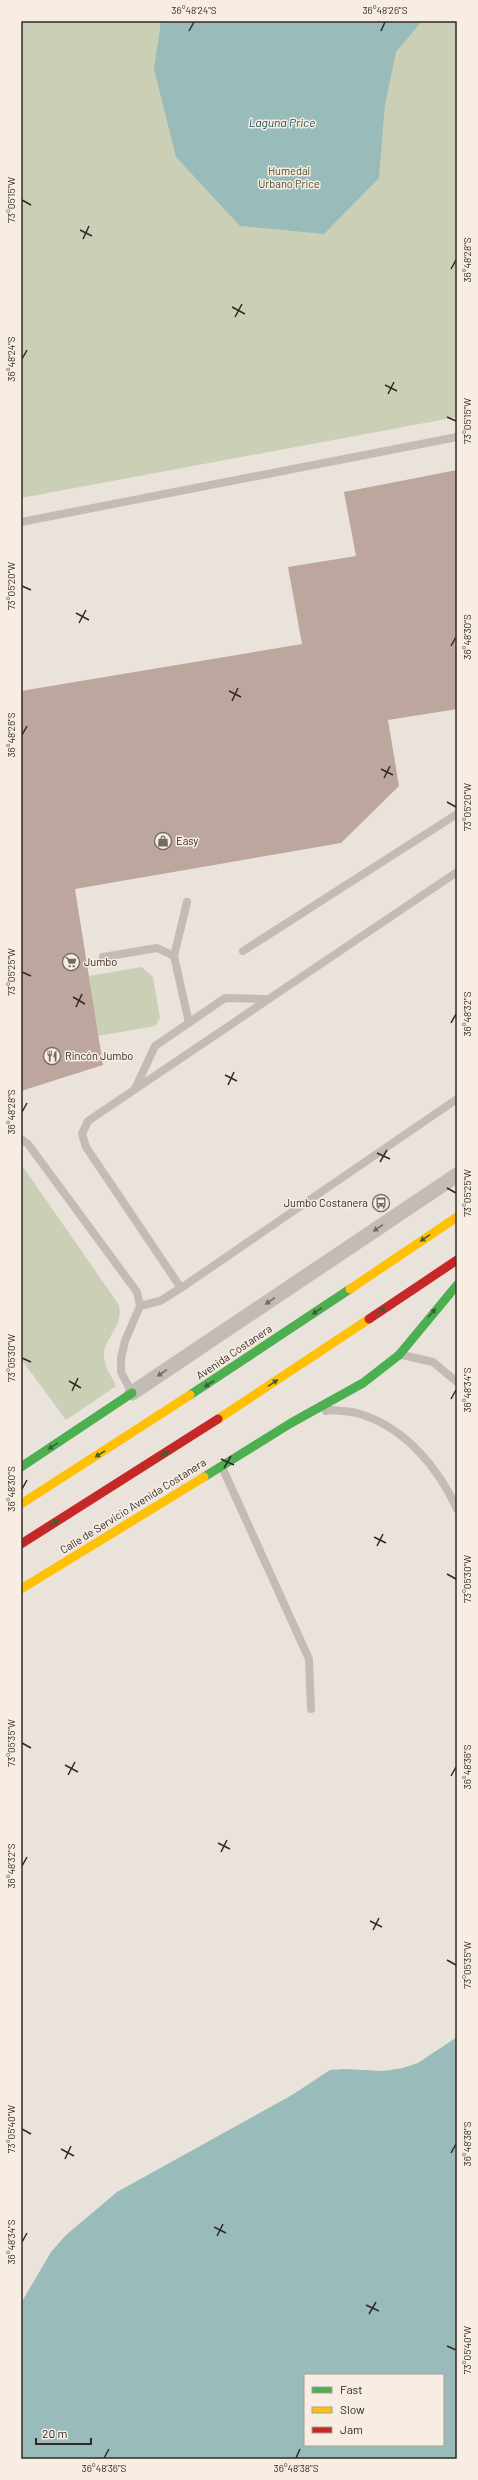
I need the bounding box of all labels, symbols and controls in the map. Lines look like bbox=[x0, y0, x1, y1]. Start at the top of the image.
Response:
text: 36°48'24"S bbox=[171, 4, 217, 16]
text: 36°48'26"S bbox=[362, 4, 408, 16]
water label: Laguna Price bbox=[249, 115, 315, 129]
park label: Humedal Urbano Price bbox=[258, 164, 320, 190]
text: 73°05'15"W bbox=[5, 177, 17, 223]
text: 36°48'28"S bbox=[461, 237, 473, 283]
text: 36°48'24"S bbox=[5, 336, 17, 382]
text: 73°05'15"W bbox=[461, 398, 473, 444]
text: 73°05'20"W bbox=[5, 562, 17, 610]
text: 36°48'30"S bbox=[461, 614, 473, 660]
text: 36°48'26"S bbox=[5, 712, 17, 758]
text: 73°05'20"W bbox=[461, 783, 473, 831]
shop icon: Easy bbox=[153, 831, 173, 851]
place label: Easy bbox=[176, 834, 198, 847]
text: 73°05'25"W bbox=[5, 948, 17, 996]
supermarket icon: Jumbo bbox=[61, 952, 81, 972]
place label: Jumbo bbox=[84, 955, 117, 968]
text: 36°48'32"S bbox=[461, 991, 473, 1037]
restaurant icon: Rincón Jumbo bbox=[42, 1046, 62, 1066]
place label: Rincón Jumbo bbox=[65, 1049, 133, 1062]
text: 36°48'28"S bbox=[5, 1089, 17, 1135]
text: 73°05'25"W bbox=[461, 1169, 473, 1217]
bus stop icon: Jumbo Costanera bbox=[371, 1193, 391, 1213]
place label: Jumbo Costanera bbox=[284, 1196, 368, 1209]
one-way arrow bbox=[373, 1224, 383, 1232]
one-way arrow bbox=[419, 1234, 430, 1242]
one-way arrow bbox=[264, 1297, 276, 1304]
one-way arrow bbox=[312, 1307, 322, 1315]
one-way arrow bbox=[376, 1307, 386, 1315]
one-way arrow bbox=[428, 1308, 437, 1319]
street label: Avenida Costanera bbox=[193, 1321, 274, 1382]
text: 73°05'30"W bbox=[5, 1334, 17, 1382]
text: 36°48'34"S bbox=[461, 1367, 473, 1413]
one-way arrow bbox=[157, 1369, 167, 1377]
one-way arrow bbox=[268, 1379, 278, 1387]
one-way arrow bbox=[203, 1380, 215, 1387]
one-way arrow bbox=[48, 1442, 58, 1450]
one-way arrow bbox=[95, 1450, 105, 1458]
one-way arrow bbox=[158, 1451, 170, 1458]
street label: Calle de Servicio Avenida Costanera bbox=[57, 1455, 208, 1556]
text: 36°48'30"S bbox=[5, 1466, 17, 1512]
one-way arrow bbox=[48, 1520, 60, 1527]
text: 73°05'30"W bbox=[461, 1555, 473, 1603]
text: 73°05'35"W bbox=[5, 1719, 17, 1767]
text: 36°48'36"S bbox=[461, 1744, 473, 1789]
text: 36°48'32"S bbox=[5, 1843, 17, 1889]
text: 73°05'35"W bbox=[461, 1941, 473, 1989]
text: 73°05'40"W bbox=[5, 2105, 17, 2153]
text: 36°48'38"S bbox=[461, 2121, 473, 2166]
text: 36°48'34"S bbox=[5, 2219, 17, 2265]
text: 73°05'40"W bbox=[461, 2326, 473, 2374]
legend bbox=[304, 2374, 444, 2446]
text: Fast bbox=[340, 2382, 363, 2396]
text: Slow bbox=[340, 2402, 365, 2416]
scale bar bbox=[36, 2420, 91, 2446]
text: Jam bbox=[340, 2422, 363, 2436]
text: 20 m bbox=[42, 2426, 68, 2440]
text: 36°48'36"S bbox=[82, 2462, 127, 2474]
text: 36°48'38"S bbox=[274, 2462, 319, 2474]

